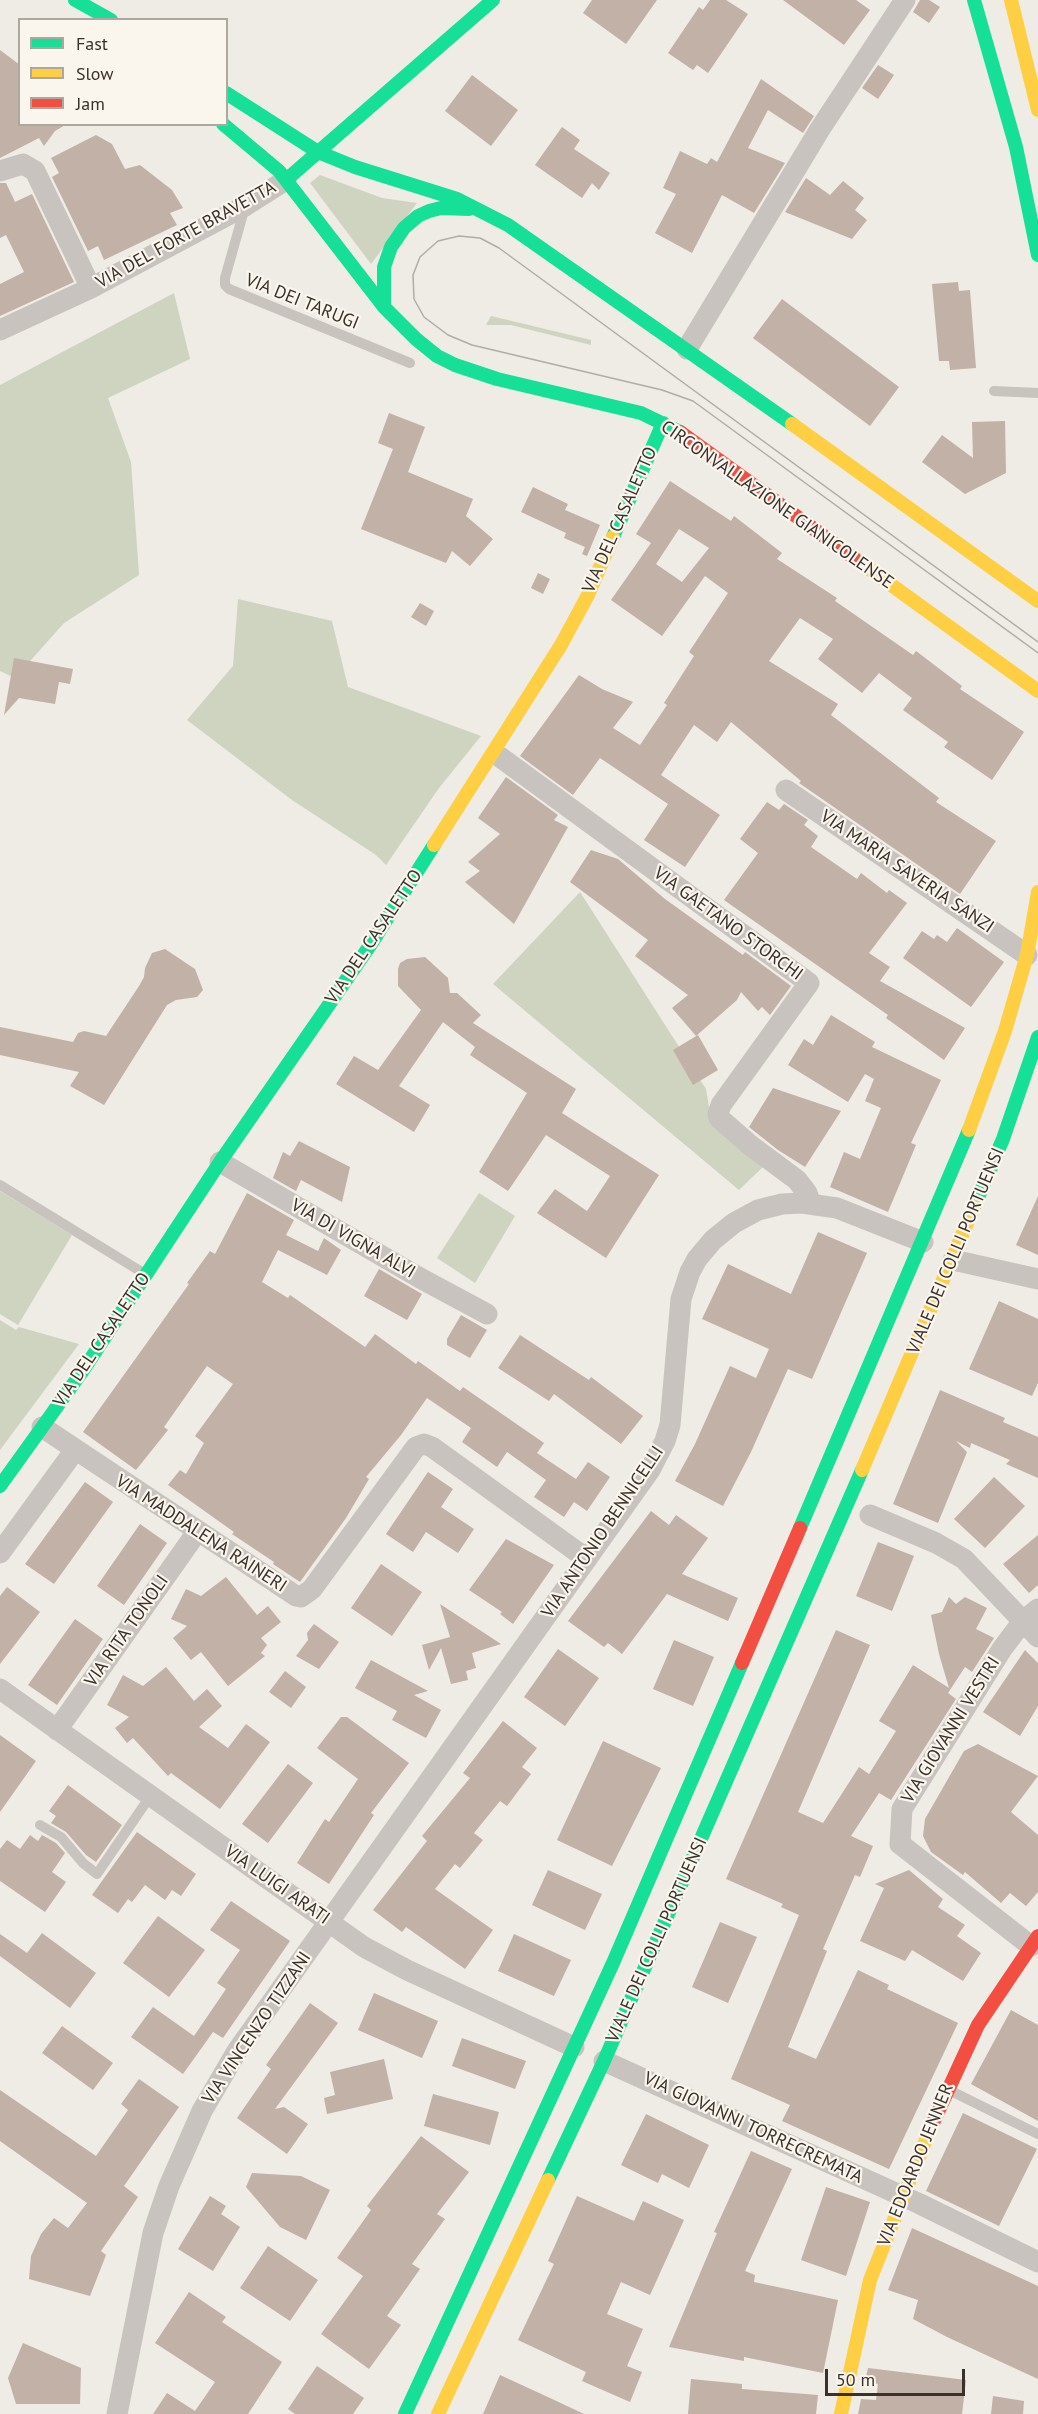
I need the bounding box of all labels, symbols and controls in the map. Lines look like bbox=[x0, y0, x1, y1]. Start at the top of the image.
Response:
legend bbox=[18, 18, 228, 126]
text: Fast bbox=[76, 32, 108, 55]
text: Slow bbox=[76, 62, 114, 85]
text: Jam bbox=[76, 92, 105, 115]
street label: VIA DEL FORTE BRAVETTA bbox=[92, 177, 280, 293]
street label: VIA DEI TARUGI bbox=[242, 269, 362, 335]
street label: CIRCONVALLAZIONE GIANICOLENSE bbox=[657, 416, 897, 594]
street label: VIA DEL CASALETTO bbox=[578, 444, 662, 596]
street label: VIA MARIA SAVERIA SANZI bbox=[816, 806, 998, 938]
street label: VIA GAETANO STORCHI bbox=[649, 863, 807, 985]
street label: VIA DEL CASALETTO bbox=[321, 866, 427, 1008]
street label: VIALE DEI COLLI PORTUENSI bbox=[903, 1145, 1009, 1357]
street label: VIA DI VIGNA ALVI bbox=[287, 1195, 419, 1283]
street label: VIA DEL CASALETTO bbox=[49, 1269, 155, 1411]
street label: VIA ANTONIO BENNICELLI bbox=[537, 1442, 669, 1622]
street label: VIA MADDALENA RAINERI bbox=[112, 1471, 290, 1597]
street label: VIA RITA TONOLI bbox=[81, 1571, 173, 1691]
street label: VIA GIOVANNI VESTRI bbox=[897, 1653, 1005, 1807]
street label: VIALE DEI COLLI PORTUENSI bbox=[602, 1834, 712, 2046]
street label: VIA LUIGI ARATI bbox=[220, 1841, 334, 1929]
street label: VIA VINCENZO TIZZANI bbox=[198, 1948, 316, 2108]
street label: VIA GIOVANNI TORRECREMATA bbox=[640, 2068, 866, 2188]
street label: VIA EDOARDO JENNER bbox=[873, 2080, 959, 2250]
scale bar bbox=[828, 2357, 968, 2395]
text: 50 m bbox=[836, 2368, 875, 2391]

